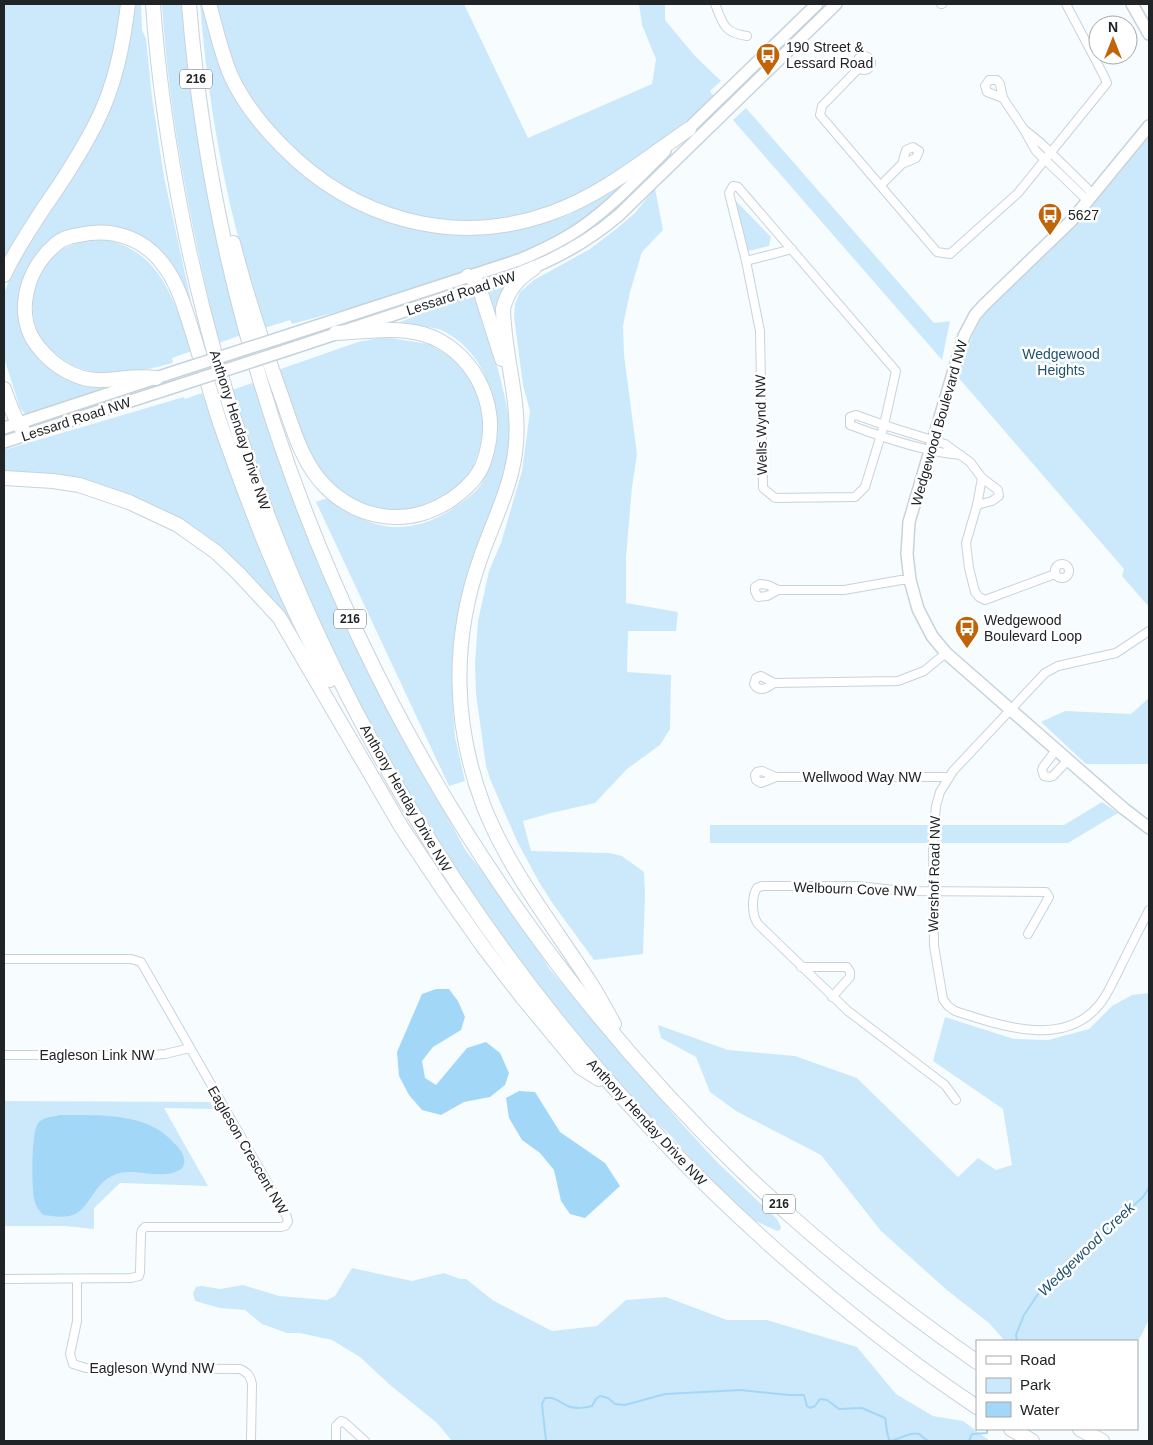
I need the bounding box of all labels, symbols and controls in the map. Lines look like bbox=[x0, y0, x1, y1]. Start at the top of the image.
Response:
north arrow bbox=[1088, 15, 1138, 65]
text: N bbox=[1108, 19, 1118, 35]
place label: 190 Street & Lessard Road bbox=[786, 39, 873, 71]
bus stop icon: 190 Street & Lessard Road bbox=[755, 42, 781, 76]
road number: 216 bbox=[180, 70, 212, 88]
bus stop icon: 5627 bbox=[1037, 202, 1063, 236]
place label: 5627 bbox=[1068, 207, 1099, 223]
street label: Lessard Road NW bbox=[404, 267, 519, 318]
street label: Wedgewood Boulevard NW bbox=[908, 338, 971, 508]
park label: Wedgewood Heights bbox=[1022, 346, 1100, 378]
street label: Anthony Henday Drive NW bbox=[207, 348, 274, 513]
street label: Wells Wynd NW bbox=[752, 374, 770, 475]
street label: Lessard Road NW bbox=[19, 393, 134, 444]
road number: 216 bbox=[334, 610, 366, 628]
place label: Wedgewood Boulevard Loop bbox=[984, 612, 1082, 644]
bus stop icon: Wedgewood Boulevard Loop bbox=[954, 615, 980, 649]
street label: Anthony Henday Drive NW bbox=[357, 722, 455, 875]
street label: Wellwood Way NW bbox=[802, 769, 922, 785]
street label: Wershof Road NW bbox=[925, 815, 943, 932]
street label: Welbourn Cove NW bbox=[793, 879, 918, 899]
street label: Eagleson Link NW bbox=[39, 1047, 155, 1063]
street label: Anthony Henday Drive NW bbox=[584, 1055, 710, 1189]
street label: Eagleson Crescent NW bbox=[205, 1083, 292, 1218]
road number: 216 bbox=[763, 1194, 795, 1214]
water label: Wedgewood Creek bbox=[1034, 1198, 1139, 1299]
legend bbox=[976, 1340, 1138, 1430]
text: Road bbox=[1020, 1351, 1056, 1368]
street label: Eagleson Wynd NW bbox=[89, 1360, 215, 1376]
text: Park bbox=[1020, 1376, 1051, 1393]
text: Water bbox=[1020, 1401, 1059, 1418]

